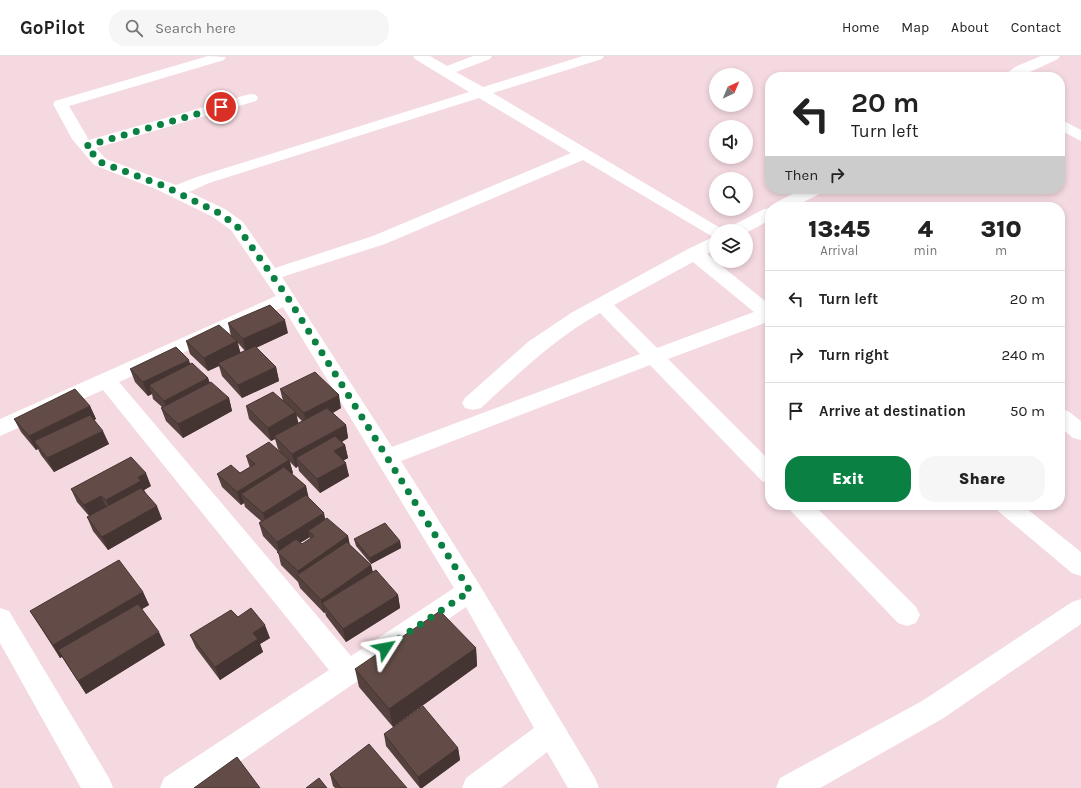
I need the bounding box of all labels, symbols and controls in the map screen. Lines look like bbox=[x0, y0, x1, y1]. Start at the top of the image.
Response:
search box bbox=[109, 10, 389, 46]
text: GoPilot bbox=[20, 17, 85, 39]
icon: search bbox=[123, 17, 145, 39]
text: Search here bbox=[155, 19, 236, 37]
text: Home bbox=[842, 19, 879, 36]
text: Map bbox=[901, 19, 929, 36]
text: About bbox=[951, 19, 989, 36]
text: Contact bbox=[1011, 19, 1061, 36]
north arrow bbox=[709, 68, 753, 112]
map controls bbox=[709, 68, 753, 268]
text: 20 m bbox=[851, 86, 919, 119]
icon: left bbox=[785, 88, 837, 140]
pin bbox=[204, 90, 238, 124]
icon: arrive bbox=[210, 96, 232, 118]
button: sound bbox=[709, 120, 753, 164]
text: Turn left bbox=[851, 120, 919, 142]
icon: right bbox=[826, 164, 848, 186]
text: Then bbox=[785, 166, 818, 184]
button: search bbox=[709, 172, 753, 216]
text: 13:45 bbox=[808, 215, 870, 243]
text: 4 bbox=[918, 215, 933, 243]
text: 310 bbox=[981, 215, 1022, 243]
button: layers bbox=[709, 224, 753, 268]
text: Arrival bbox=[820, 243, 858, 258]
text: min bbox=[913, 243, 937, 258]
text: m bbox=[995, 243, 1007, 258]
icon: left bbox=[785, 288, 807, 310]
text: Turn left bbox=[819, 290, 878, 308]
text: 20 m bbox=[1010, 290, 1045, 308]
icon: right bbox=[785, 344, 807, 366]
text: Turn right bbox=[819, 346, 889, 364]
text: 240 m bbox=[1001, 346, 1045, 364]
icon: arrive bbox=[785, 400, 807, 422]
text: Arrive at destination bbox=[819, 402, 966, 420]
text: 50 m bbox=[1010, 402, 1045, 420]
button: Exit bbox=[785, 456, 911, 502]
button: Share bbox=[919, 456, 1045, 502]
position arrow bbox=[364, 627, 406, 669]

